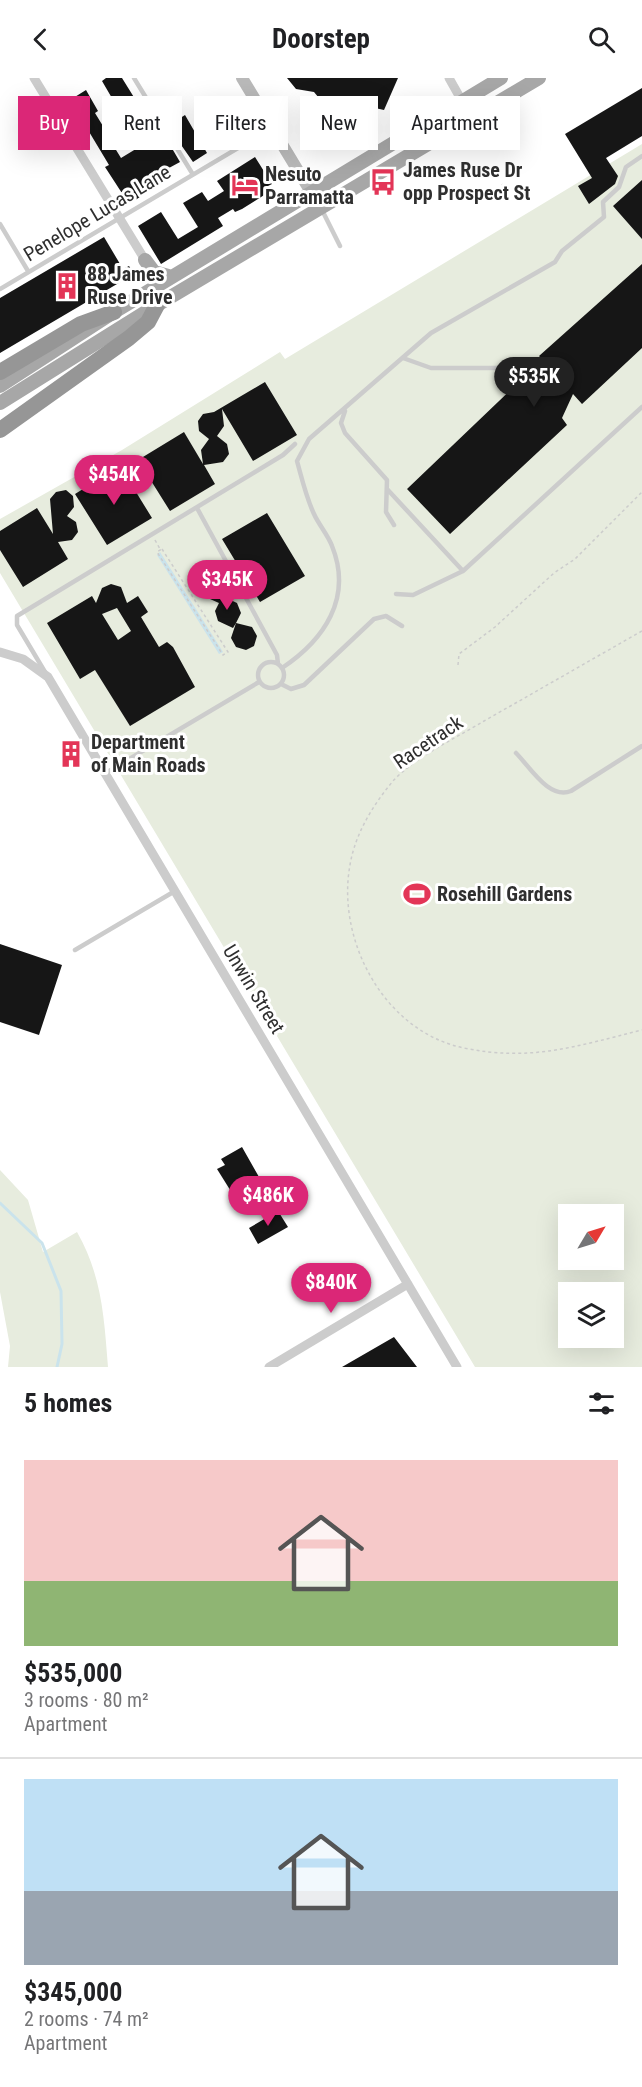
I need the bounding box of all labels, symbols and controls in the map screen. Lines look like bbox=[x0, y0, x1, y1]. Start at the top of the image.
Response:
icon: back bbox=[24, 23, 57, 56]
text: Doorstep bbox=[272, 23, 370, 55]
icon: search bbox=[585, 23, 618, 56]
chip: Buy bbox=[18, 96, 90, 150]
chip: Rent bbox=[102, 96, 182, 150]
chip: Filters bbox=[194, 96, 288, 150]
chip: New bbox=[300, 96, 378, 150]
chip: Apartment bbox=[390, 96, 520, 150]
place label: James Ruse Dr opp Prospect St bbox=[403, 158, 530, 205]
street label: Penelope Lucas Lane bbox=[19, 160, 175, 266]
place label: Nesuto Parramatta bbox=[265, 162, 354, 209]
bus stop icon: James Ruse Dr opp Prospect St bbox=[368, 167, 398, 197]
hotel icon: Nesuto Parramatta bbox=[230, 170, 260, 200]
place label: 88 James Ruse Drive bbox=[87, 262, 173, 309]
building icon: 88 James Ruse Drive bbox=[52, 271, 82, 301]
pin: $535K bbox=[492, 357, 576, 408]
text: $535K bbox=[508, 364, 560, 388]
pin: $454K bbox=[72, 455, 156, 506]
text: $454K bbox=[88, 462, 140, 486]
pin: $345K bbox=[185, 560, 269, 611]
text: $345K bbox=[201, 567, 253, 591]
street label: Racetrack bbox=[389, 710, 467, 774]
place label: Department of Main Roads bbox=[91, 730, 206, 777]
building icon: Department of Main Roads bbox=[56, 739, 86, 769]
sports icon: Rosehill Gardens bbox=[402, 879, 432, 909]
place label: Rosehill Gardens bbox=[437, 882, 572, 906]
street label: Unwin Street bbox=[218, 940, 290, 1038]
pin: $486K bbox=[226, 1176, 310, 1227]
text: $486K bbox=[242, 1183, 294, 1207]
north arrow bbox=[558, 1204, 624, 1270]
map controls bbox=[558, 1204, 624, 1348]
pin: $840K bbox=[289, 1263, 373, 1314]
text: $840K bbox=[305, 1270, 357, 1294]
button: layers bbox=[558, 1282, 624, 1348]
icon: filters bbox=[585, 1387, 618, 1420]
text: 5 homes bbox=[24, 1388, 112, 1418]
icon: home bbox=[267, 1499, 375, 1607]
text: $535,000 bbox=[24, 1658, 122, 1688]
text: 3 rooms · 80 m² bbox=[24, 1688, 149, 1712]
text: Apartment bbox=[24, 1712, 108, 1736]
icon: home bbox=[267, 1818, 375, 1926]
text: $345,000 bbox=[24, 1977, 122, 2007]
text: 2 rooms · 74 m² bbox=[24, 2007, 149, 2031]
text: Apartment bbox=[24, 2031, 108, 2055]

